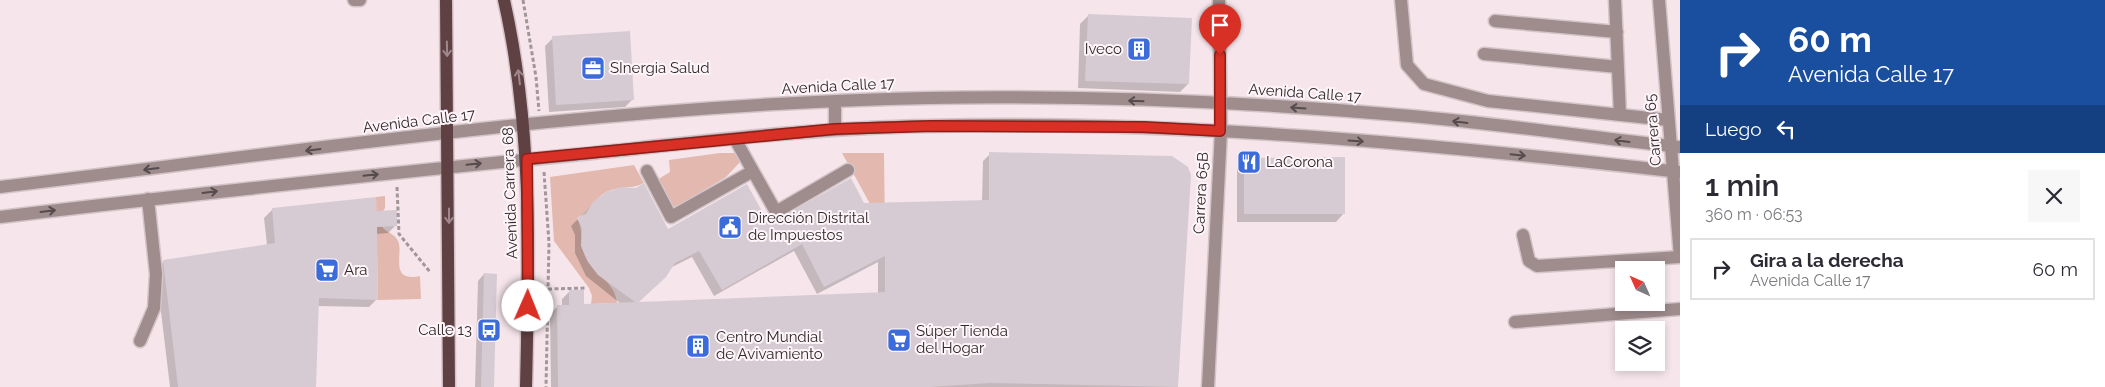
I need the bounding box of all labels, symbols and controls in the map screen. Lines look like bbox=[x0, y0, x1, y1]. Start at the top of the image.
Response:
pin bbox=[1199, 4, 1241, 55]
icon: arrive bbox=[1206, 11, 1234, 39]
text: 60 m bbox=[1788, 19, 1872, 60]
icon: right bbox=[1705, 20, 1770, 85]
building icon: Iveco bbox=[1126, 36, 1152, 62]
one-way arrow bbox=[442, 40, 452, 56]
place label: Iveco bbox=[1085, 40, 1122, 58]
office icon: SInergia Salud bbox=[580, 55, 606, 81]
place label: SInergia Salud bbox=[610, 59, 710, 77]
text: Avenida Calle 17 bbox=[1788, 61, 1954, 87]
one-way arrow bbox=[514, 70, 524, 86]
street label: Avenida Calle 17 bbox=[781, 74, 895, 98]
street label: Avenida Calle 17 bbox=[1248, 80, 1362, 106]
street label: Carrera 65 bbox=[1641, 93, 1665, 167]
one-way arrow bbox=[1128, 96, 1144, 105]
one-way arrow bbox=[1291, 104, 1307, 113]
street label: Avenida Calle 17 bbox=[362, 105, 476, 137]
icon: left bbox=[1772, 115, 1800, 143]
one-way arrow bbox=[1453, 117, 1469, 127]
text: Luego bbox=[1705, 118, 1762, 140]
street label: Avenida Carrera 68 bbox=[499, 127, 521, 259]
one-way arrow bbox=[1348, 136, 1364, 145]
one-way arrow bbox=[1614, 136, 1630, 146]
one-way arrow bbox=[305, 145, 321, 155]
restaurant icon: LaCorona bbox=[1236, 149, 1262, 175]
one-way arrow bbox=[1510, 150, 1526, 160]
street label: Carrera 65B bbox=[1190, 152, 1212, 234]
place label: LaCorona bbox=[1266, 153, 1333, 171]
one-way arrow bbox=[466, 160, 482, 169]
one-way arrow bbox=[144, 164, 160, 174]
text: 1 min bbox=[1705, 168, 1780, 203]
one-way arrow bbox=[363, 170, 379, 180]
button: close bbox=[2028, 170, 2080, 222]
one-way arrow bbox=[201, 187, 217, 197]
text: 360 m · 06:53 bbox=[1705, 205, 1803, 224]
one-way arrow bbox=[40, 206, 56, 216]
one-way arrow bbox=[444, 208, 454, 224]
place label: Dirección Distrital de Impuestos bbox=[748, 209, 870, 244]
public building icon: Dirección Distrital de Impuestos bbox=[717, 214, 743, 240]
text: Gira a la derecha bbox=[1750, 249, 1904, 271]
icon: right bbox=[1707, 255, 1735, 283]
supermarket icon: Ara bbox=[314, 257, 340, 283]
text: 60 m bbox=[2033, 258, 2078, 280]
place label: Ara bbox=[344, 261, 368, 279]
north arrow bbox=[1615, 261, 1665, 311]
map controls bbox=[1615, 261, 1665, 371]
text: Avenida Calle 17 bbox=[1750, 271, 1871, 290]
position arrow bbox=[501, 279, 553, 331]
bus stop icon: Calle 13 bbox=[476, 317, 502, 343]
place label: Calle 13 bbox=[418, 321, 472, 339]
button: layers bbox=[1615, 321, 1665, 371]
place label: Súper Tienda del Hogar bbox=[916, 322, 1008, 357]
supermarket icon: Súper Tienda del Hogar bbox=[886, 327, 912, 353]
place label: Centro Mundial de Avivamiento bbox=[716, 328, 823, 363]
building icon: Centro Mundial de Avivamiento bbox=[685, 333, 711, 359]

